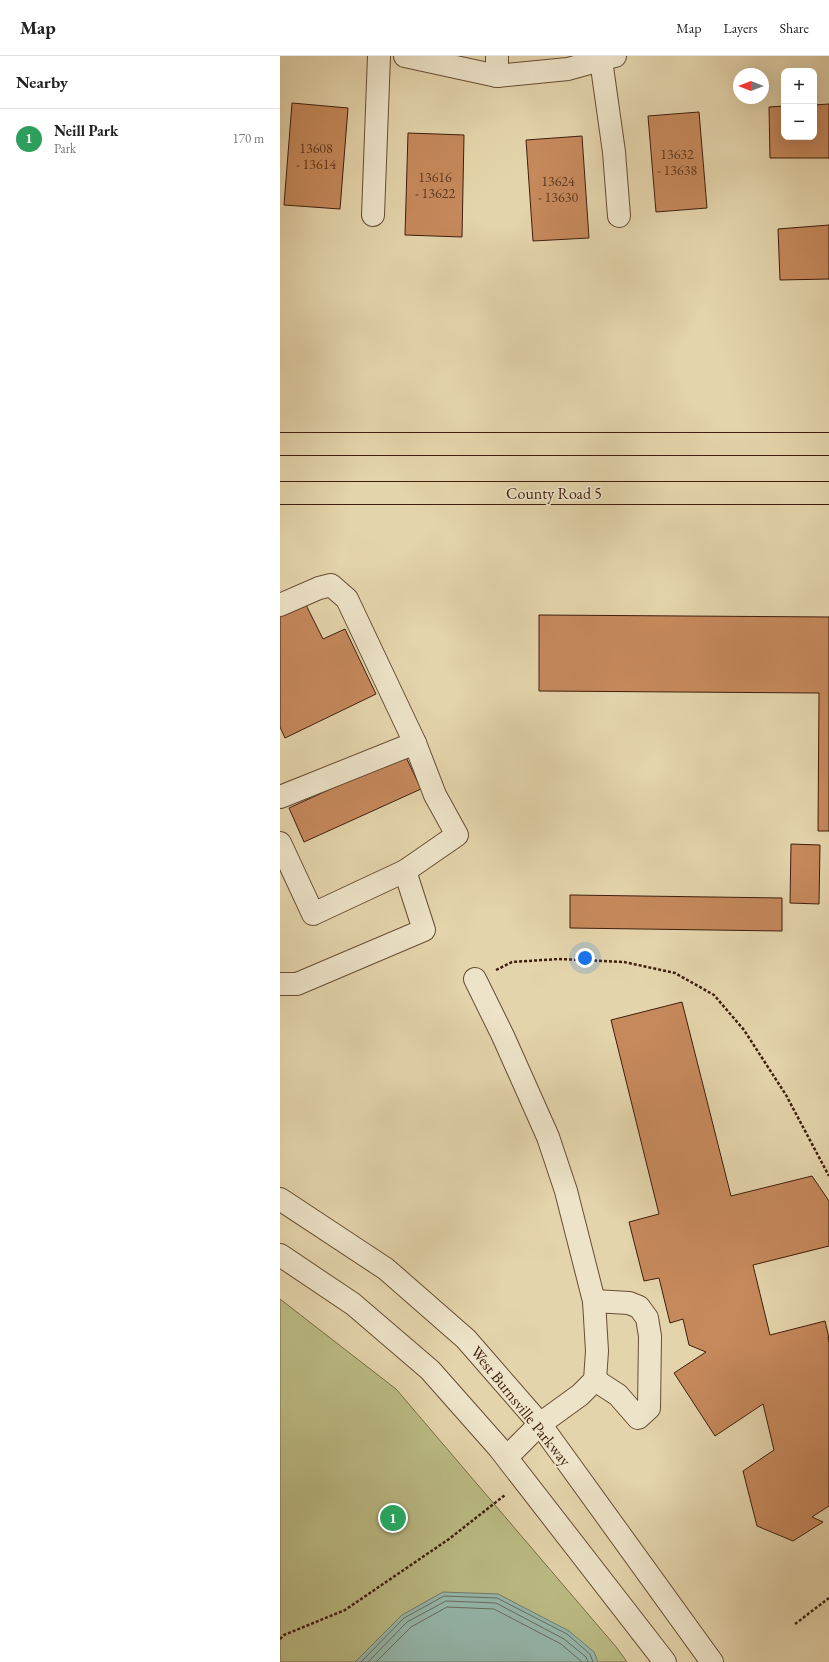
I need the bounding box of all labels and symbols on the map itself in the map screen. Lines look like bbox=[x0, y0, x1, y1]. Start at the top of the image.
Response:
north arrow bbox=[733, 68, 769, 104]
house number: 13608 - 13614 bbox=[296, 139, 336, 173]
house number: 13632 - 13638 bbox=[657, 145, 697, 179]
house number: 13616 - 13622 bbox=[415, 168, 455, 202]
house number: 13624 - 13630 bbox=[538, 172, 578, 206]
street label: County Road 5 bbox=[506, 483, 602, 504]
your location bbox=[575, 948, 595, 968]
street label: West Burnsville Parkway bbox=[466, 1342, 577, 1471]
pin: 1 bbox=[380, 1503, 406, 1533]

